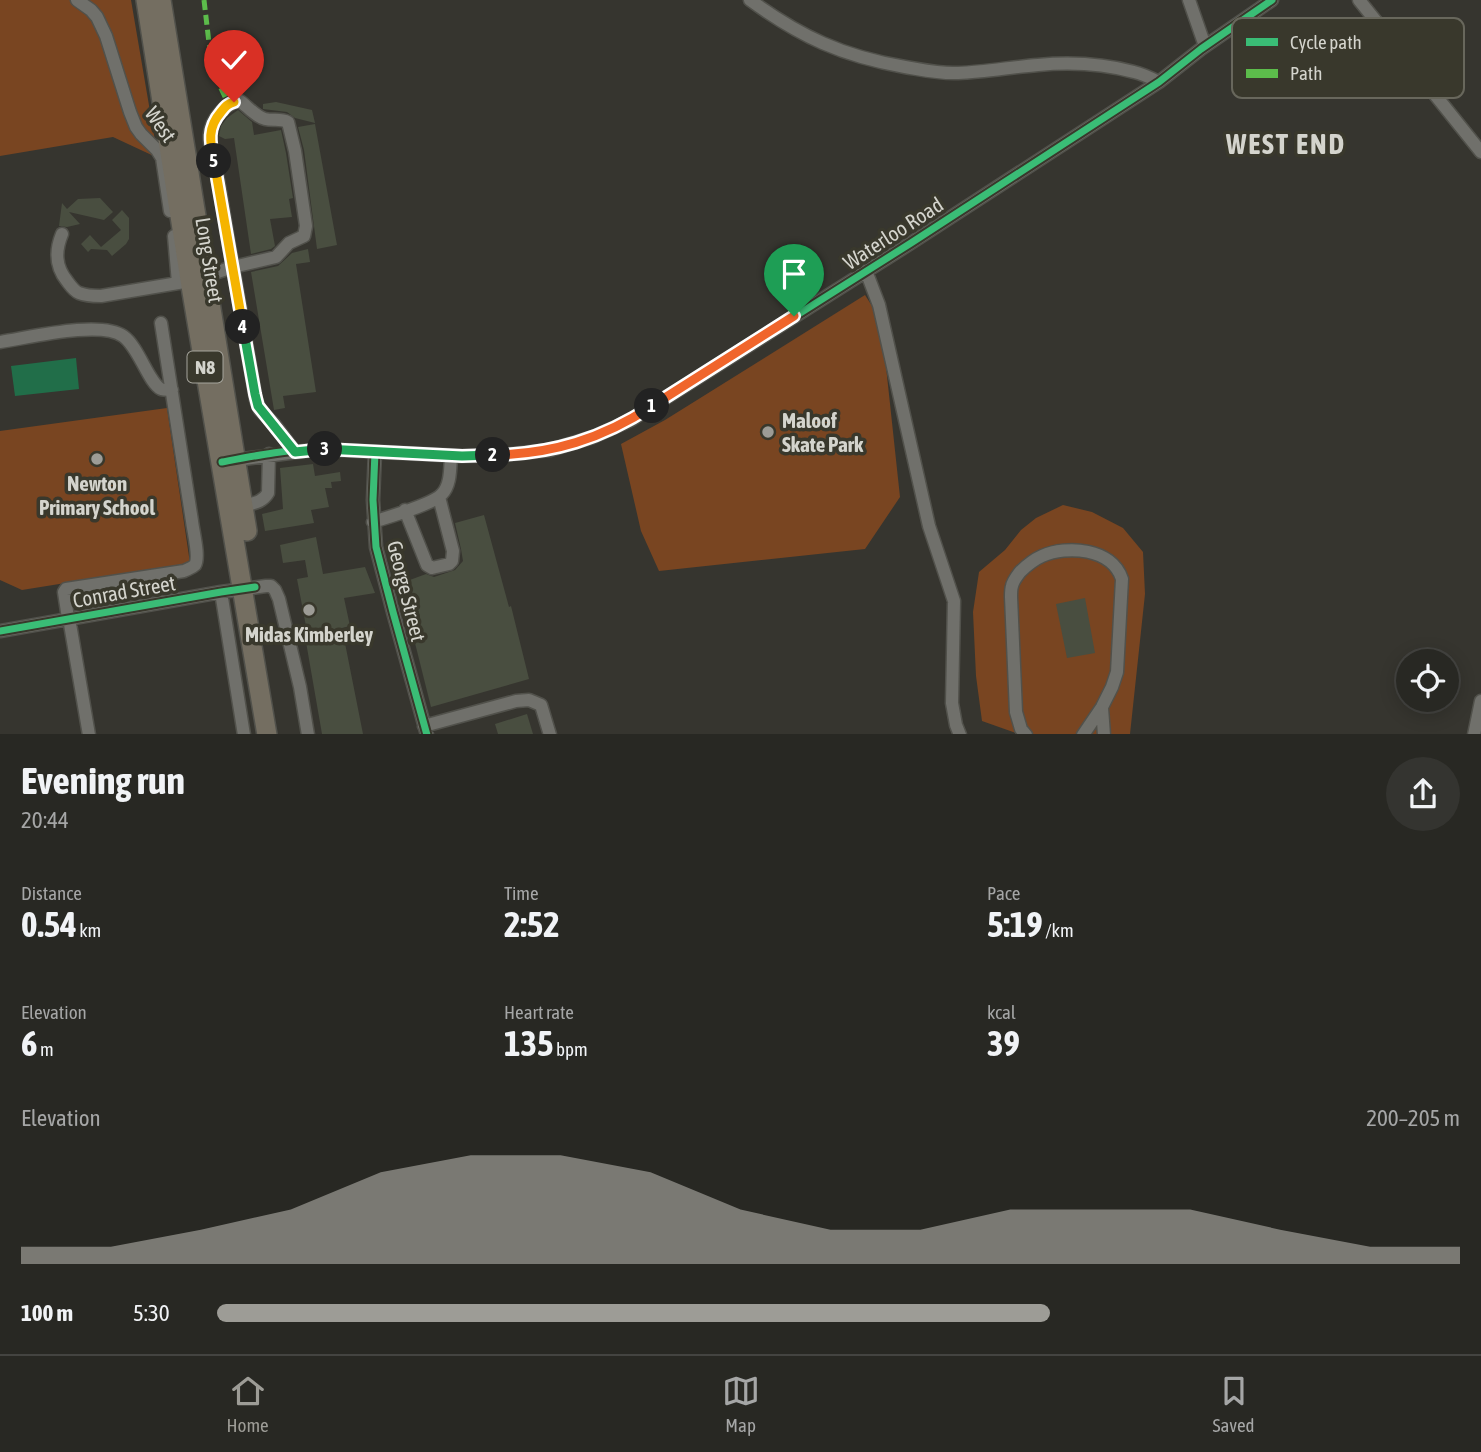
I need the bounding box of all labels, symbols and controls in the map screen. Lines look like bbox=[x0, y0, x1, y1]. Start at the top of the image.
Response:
legend bbox=[1232, 18, 1464, 98]
pin bbox=[204, 30, 264, 102]
text: Cycle path bbox=[1290, 31, 1362, 53]
icon: check bbox=[215, 41, 253, 79]
text: Path bbox=[1290, 62, 1322, 84]
street label: West bbox=[140, 102, 182, 146]
district label: WEST END bbox=[1225, 128, 1346, 160]
pin: 5 bbox=[196, 144, 232, 178]
text: 5 bbox=[209, 149, 218, 171]
street label: Waterloo Road bbox=[839, 192, 947, 274]
street label: Long Street bbox=[191, 216, 229, 304]
pin bbox=[764, 244, 824, 316]
icon: arrive bbox=[775, 255, 813, 293]
pin: 4 bbox=[226, 310, 260, 344]
text: 4 bbox=[238, 315, 247, 337]
road number: N8 bbox=[188, 352, 222, 382]
pin: 1 bbox=[634, 388, 670, 424]
text: 1 bbox=[647, 394, 656, 416]
place label: Maloof Skate Park bbox=[782, 408, 864, 456]
marker: Maloof Skate Park bbox=[760, 424, 776, 440]
pin: 3 bbox=[308, 432, 342, 466]
text: 3 bbox=[320, 437, 329, 459]
pin: 2 bbox=[476, 438, 510, 472]
text: 2 bbox=[488, 443, 497, 465]
marker: Newton Primary School bbox=[89, 451, 105, 467]
place label: Newton Primary School bbox=[39, 471, 155, 519]
street label: George Street bbox=[383, 538, 431, 644]
street label: Conrad Street bbox=[71, 570, 177, 612]
marker: Midas Kimberley bbox=[301, 602, 317, 618]
place label: Midas Kimberley bbox=[245, 622, 373, 646]
map controls bbox=[1396, 649, 1459, 712]
button: locate bbox=[1396, 649, 1459, 712]
button: share bbox=[1386, 757, 1460, 831]
text: Evening run bbox=[21, 759, 185, 802]
text: 20:44 bbox=[21, 807, 69, 833]
text: Distance bbox=[21, 882, 82, 904]
text: Time bbox=[504, 882, 539, 904]
text: Pace bbox=[987, 882, 1020, 904]
text: 0.54 bbox=[21, 904, 77, 944]
text: 2:52 bbox=[504, 904, 560, 944]
text: 5:19 bbox=[987, 904, 1043, 944]
text: km bbox=[77, 919, 101, 941]
text: /km bbox=[1043, 919, 1074, 941]
text: Elevation bbox=[21, 1001, 87, 1023]
text: Heart rate bbox=[504, 1001, 574, 1023]
text: kcal bbox=[987, 1001, 1016, 1023]
text: 6 bbox=[21, 1023, 37, 1063]
text: 135 bbox=[504, 1023, 553, 1063]
text: 39 bbox=[987, 1023, 1020, 1063]
text: m bbox=[37, 1038, 54, 1060]
text: bpm bbox=[553, 1038, 588, 1060]
text: Elevation bbox=[21, 1105, 101, 1131]
text: 200–205 m bbox=[1366, 1105, 1460, 1131]
text: 100 m bbox=[21, 1300, 73, 1326]
text: 5:30 bbox=[133, 1300, 170, 1326]
tab: Home bbox=[226, 1372, 269, 1436]
tab: Map bbox=[722, 1372, 760, 1436]
tab: Saved bbox=[1213, 1372, 1255, 1436]

